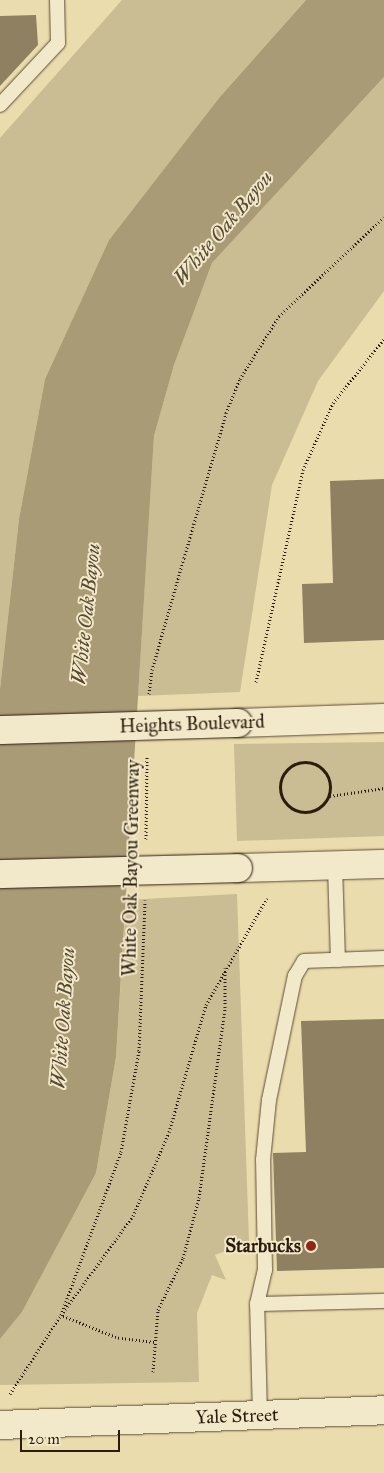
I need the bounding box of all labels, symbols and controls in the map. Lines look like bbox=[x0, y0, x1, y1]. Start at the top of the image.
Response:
water label: White Oak Bayou bbox=[168, 166, 278, 290]
water label: White Oak Bayou bbox=[67, 542, 105, 686]
street label: Heights Boulevard bbox=[119, 710, 265, 738]
street label: White Oak Bayou Greenway bbox=[118, 759, 144, 977]
water label: White Oak Bayou bbox=[46, 947, 80, 1089]
place label: Starbucks bbox=[225, 1235, 301, 1257]
marker: Starbucks bbox=[305, 1240, 317, 1252]
street label: Yale Street bbox=[195, 1403, 279, 1429]
scale bar bbox=[22, 1420, 122, 1452]
text: 20 m bbox=[28, 1430, 60, 1448]

